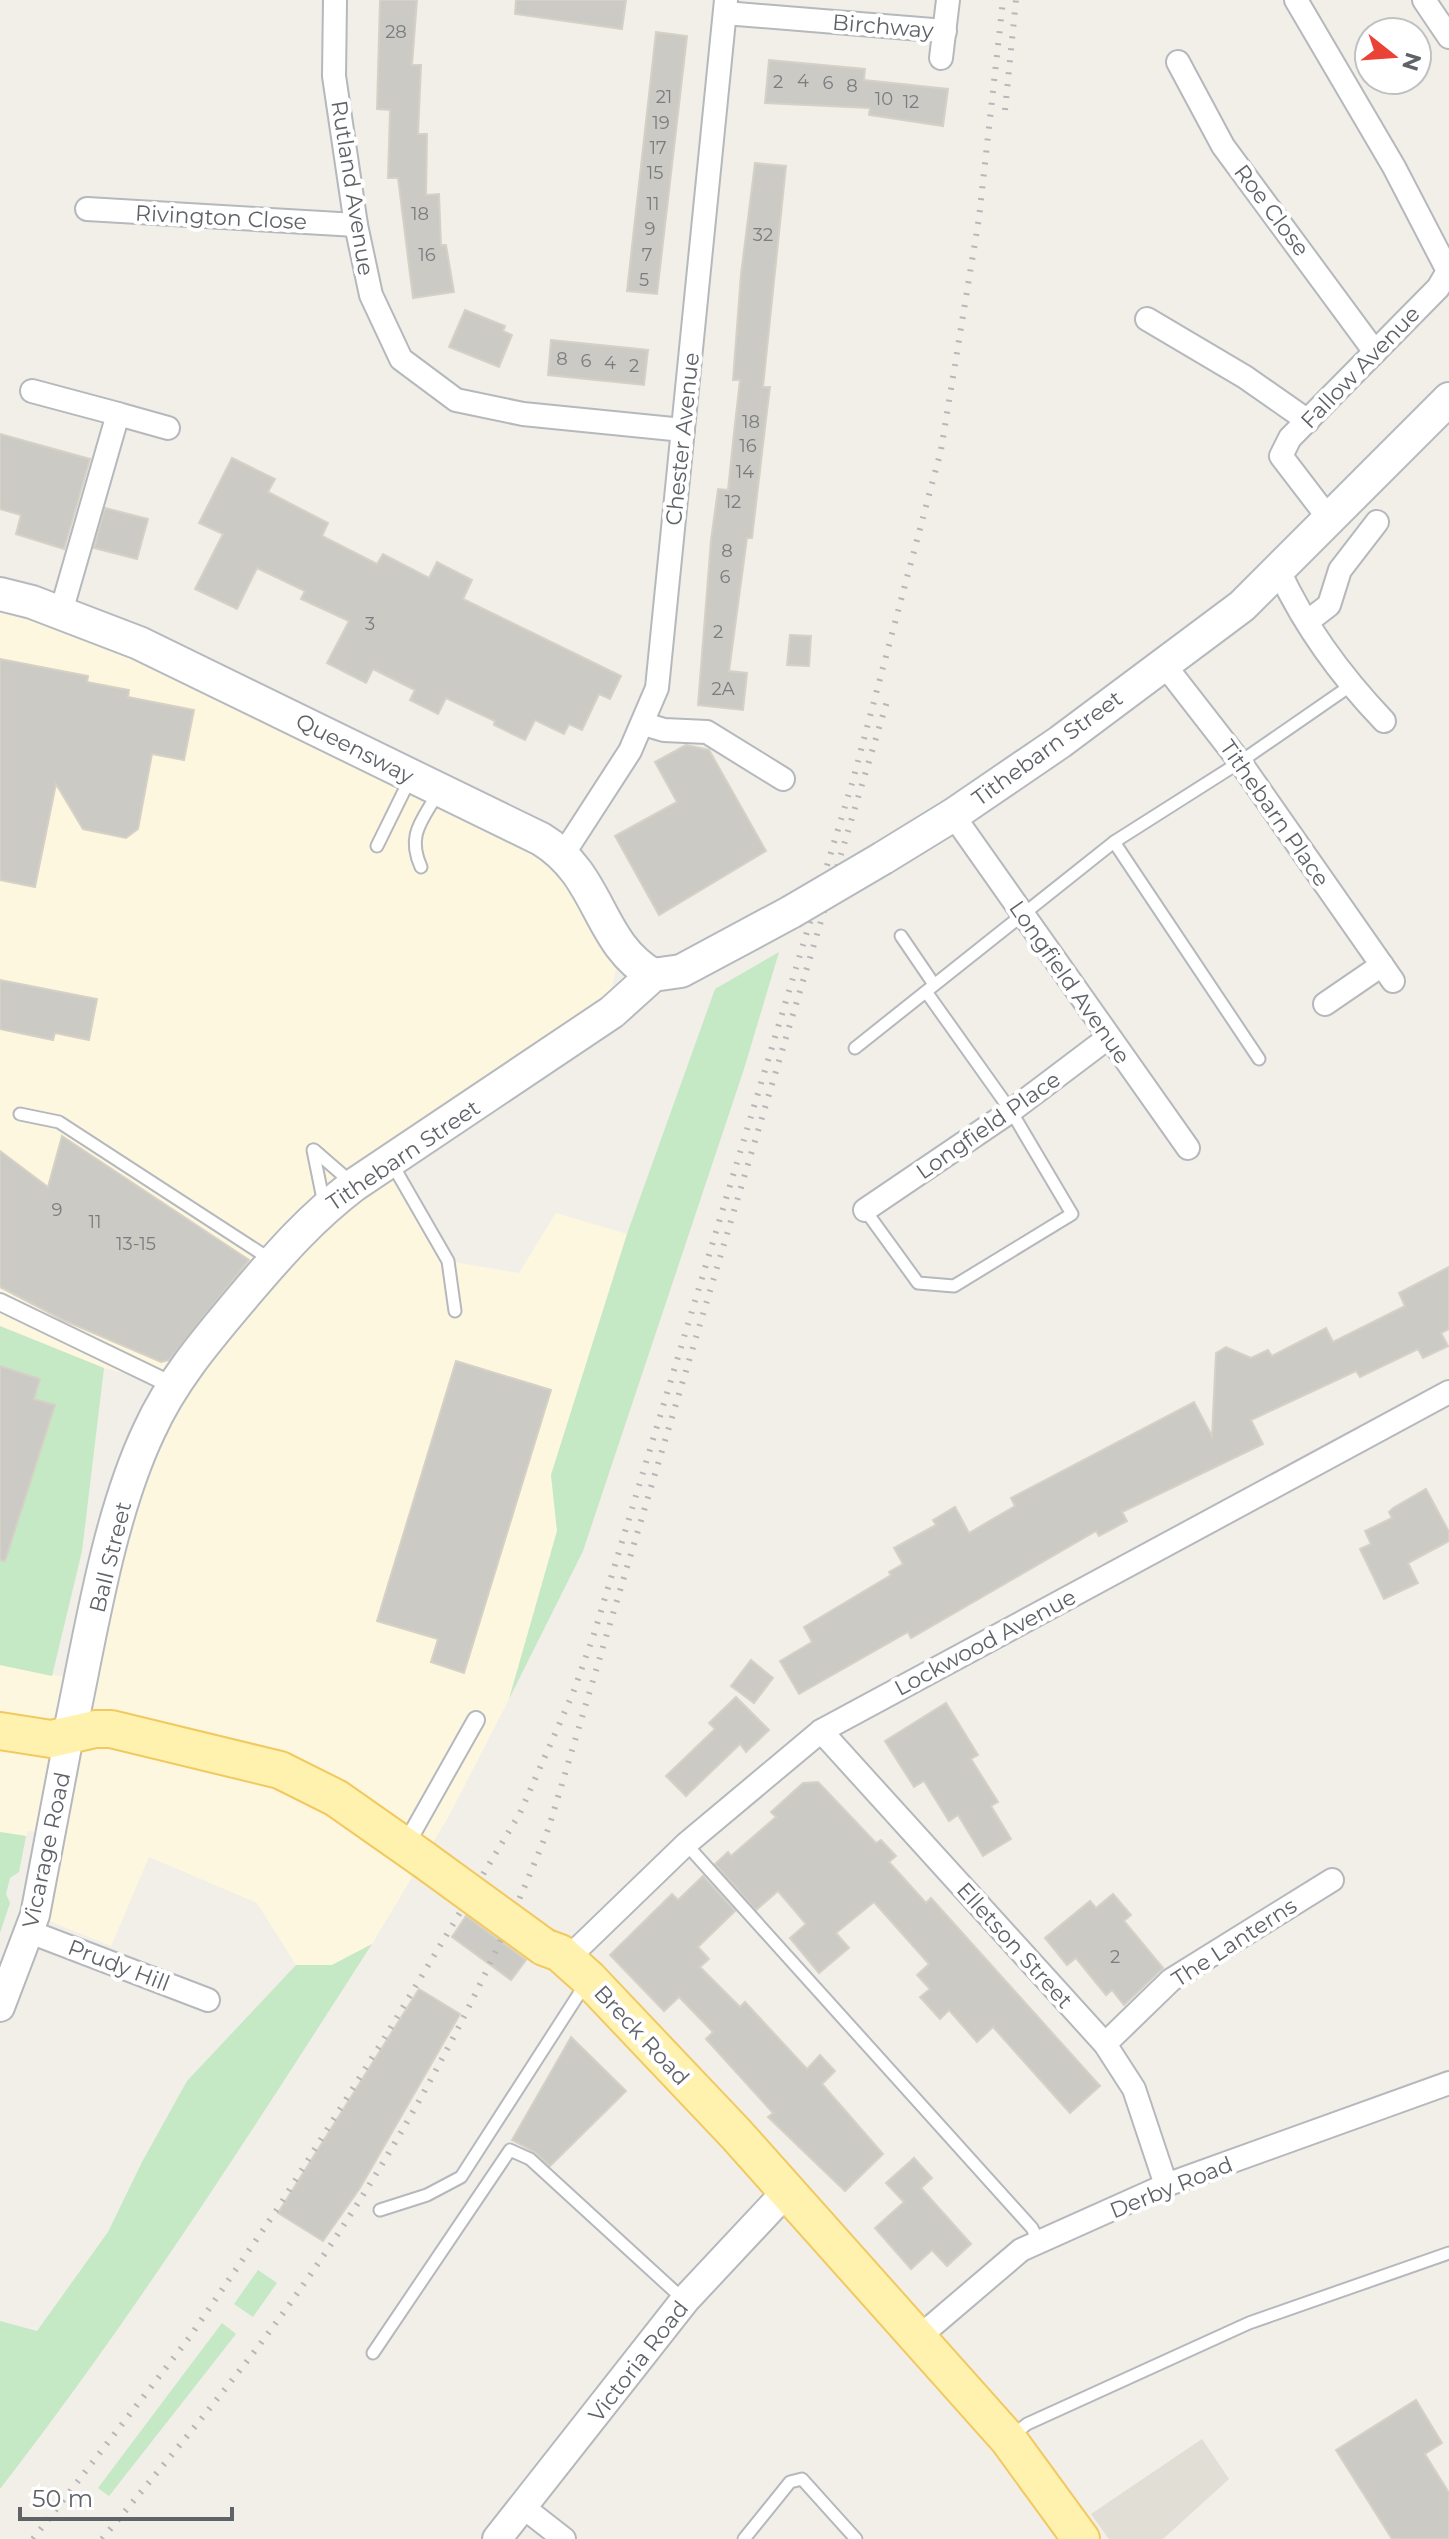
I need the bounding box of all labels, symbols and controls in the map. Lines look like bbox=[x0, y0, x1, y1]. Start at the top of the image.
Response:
street label: Birchway bbox=[831, 9, 935, 44]
north arrow bbox=[1353, 16, 1433, 96]
house number: 28 bbox=[385, 21, 407, 43]
text: N bbox=[1396, 49, 1427, 74]
house number: 4 bbox=[797, 70, 809, 92]
house number: 2 bbox=[773, 71, 783, 93]
house number: 6 bbox=[823, 72, 834, 94]
house number: 8 bbox=[846, 75, 858, 97]
house number: 21 bbox=[656, 86, 672, 108]
house number: 10 bbox=[875, 88, 893, 110]
house number: 12 bbox=[903, 91, 919, 113]
street label: Rutland Avenue bbox=[325, 99, 380, 278]
house number: 19 bbox=[652, 112, 670, 134]
house number: 17 bbox=[649, 137, 667, 159]
street label: Roe Close bbox=[1228, 159, 1315, 262]
house number: 15 bbox=[647, 162, 663, 184]
house number: 11 bbox=[647, 193, 660, 215]
street label: Rivington Close bbox=[134, 200, 308, 235]
house number: 18 bbox=[411, 203, 429, 225]
house number: 9 bbox=[645, 218, 656, 240]
house number: 32 bbox=[753, 224, 773, 246]
house number: 16 bbox=[418, 244, 436, 266]
house number: 7 bbox=[642, 244, 652, 266]
house number: 5 bbox=[639, 269, 649, 291]
street label: Fallow Avenue bbox=[1295, 300, 1426, 434]
house number: 8 bbox=[556, 348, 568, 370]
house number: 6 bbox=[581, 350, 592, 372]
street label: Chester Avenue bbox=[660, 351, 705, 527]
house number: 4 bbox=[604, 352, 616, 374]
house number: 2 bbox=[629, 355, 639, 377]
house number: 18 bbox=[742, 411, 760, 433]
house number: 16 bbox=[739, 435, 757, 457]
house number: 14 bbox=[736, 461, 754, 483]
house number: 12 bbox=[725, 491, 741, 513]
house number: 8 bbox=[721, 540, 733, 562]
house number: 6 bbox=[720, 566, 731, 588]
house number: 3 bbox=[365, 613, 375, 635]
house number: 2 bbox=[713, 621, 723, 643]
house number: 2A bbox=[711, 678, 735, 700]
street label: Tithebarn Street bbox=[967, 685, 1128, 812]
street label: Queensway bbox=[291, 707, 418, 790]
street label: Tithebarn Place bbox=[1214, 735, 1335, 892]
street label: Longfield Avenue bbox=[1003, 896, 1136, 1069]
street label: Longfield Place bbox=[911, 1066, 1066, 1185]
street label: Tithebarn Street bbox=[321, 1094, 485, 1217]
house number: 9 bbox=[52, 1199, 63, 1221]
house number: 11 bbox=[89, 1211, 102, 1233]
house number: 13-15 bbox=[116, 1233, 156, 1255]
street label: Ball Street bbox=[84, 1499, 137, 1616]
street label: Lockwood Avenue bbox=[890, 1583, 1081, 1702]
street label: Vicarage Road bbox=[17, 1770, 76, 1931]
street label: Elletson Street bbox=[951, 1877, 1078, 2014]
street label: The Lanterns bbox=[1167, 1892, 1302, 1993]
street label: Prudy Hill bbox=[64, 1934, 174, 1997]
house number: 2 bbox=[1110, 1946, 1120, 1968]
street label: Breck Road bbox=[588, 1980, 695, 2091]
street label: Derby Road bbox=[1106, 2151, 1236, 2224]
street label: Victoria Road bbox=[583, 2295, 694, 2427]
scale bar bbox=[20, 2471, 232, 2521]
text: 50 m bbox=[32, 2484, 93, 2513]

